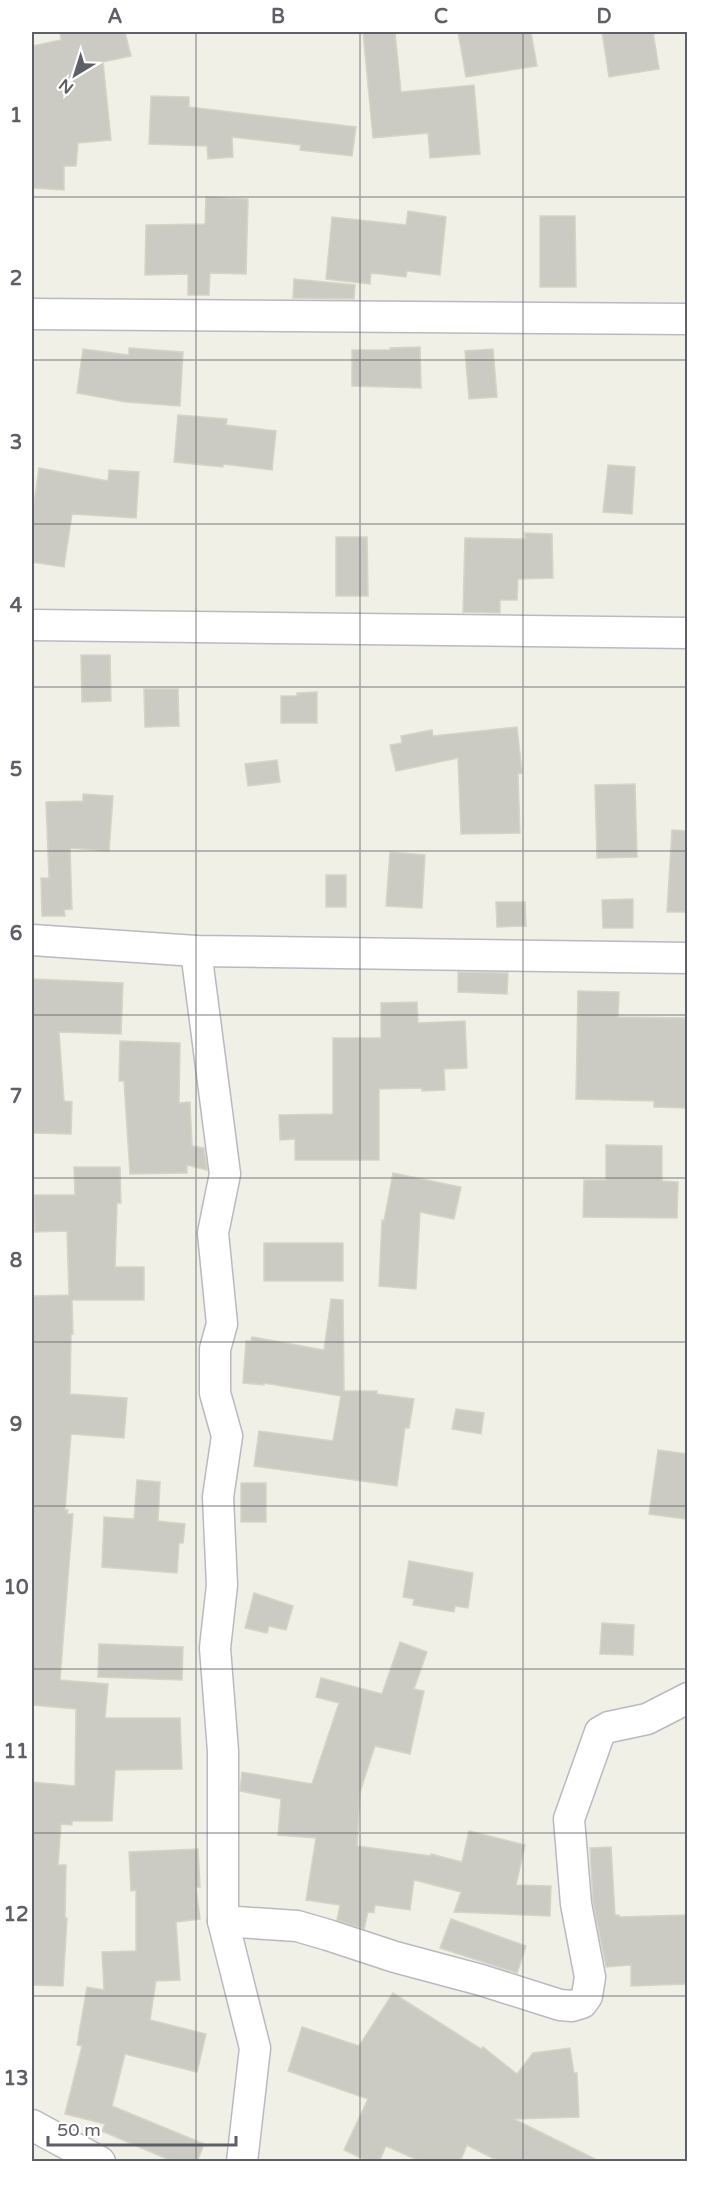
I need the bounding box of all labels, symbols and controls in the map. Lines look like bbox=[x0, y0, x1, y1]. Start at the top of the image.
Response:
text: A bbox=[108, 5, 123, 29]
text: B bbox=[271, 5, 285, 29]
text: C bbox=[434, 5, 448, 29]
text: D bbox=[596, 5, 612, 29]
north arrow bbox=[45, 45, 105, 105]
text: N bbox=[55, 74, 78, 98]
text: 1 bbox=[10, 104, 22, 128]
text: 2 bbox=[10, 267, 22, 291]
text: 3 bbox=[10, 431, 22, 455]
text: 4 bbox=[10, 594, 23, 618]
text: 5 bbox=[10, 758, 22, 782]
text: 6 bbox=[10, 922, 22, 946]
text: 7 bbox=[10, 1085, 22, 1109]
text: 8 bbox=[10, 1249, 22, 1273]
text: 9 bbox=[10, 1413, 22, 1437]
text: 10 bbox=[3, 1576, 29, 1600]
text: 11 bbox=[3, 1740, 29, 1764]
text: 12 bbox=[3, 1903, 29, 1927]
text: 13 bbox=[3, 2067, 29, 2091]
scale bar bbox=[48, 2109, 236, 2147]
text: 50 m bbox=[57, 2119, 101, 2141]

